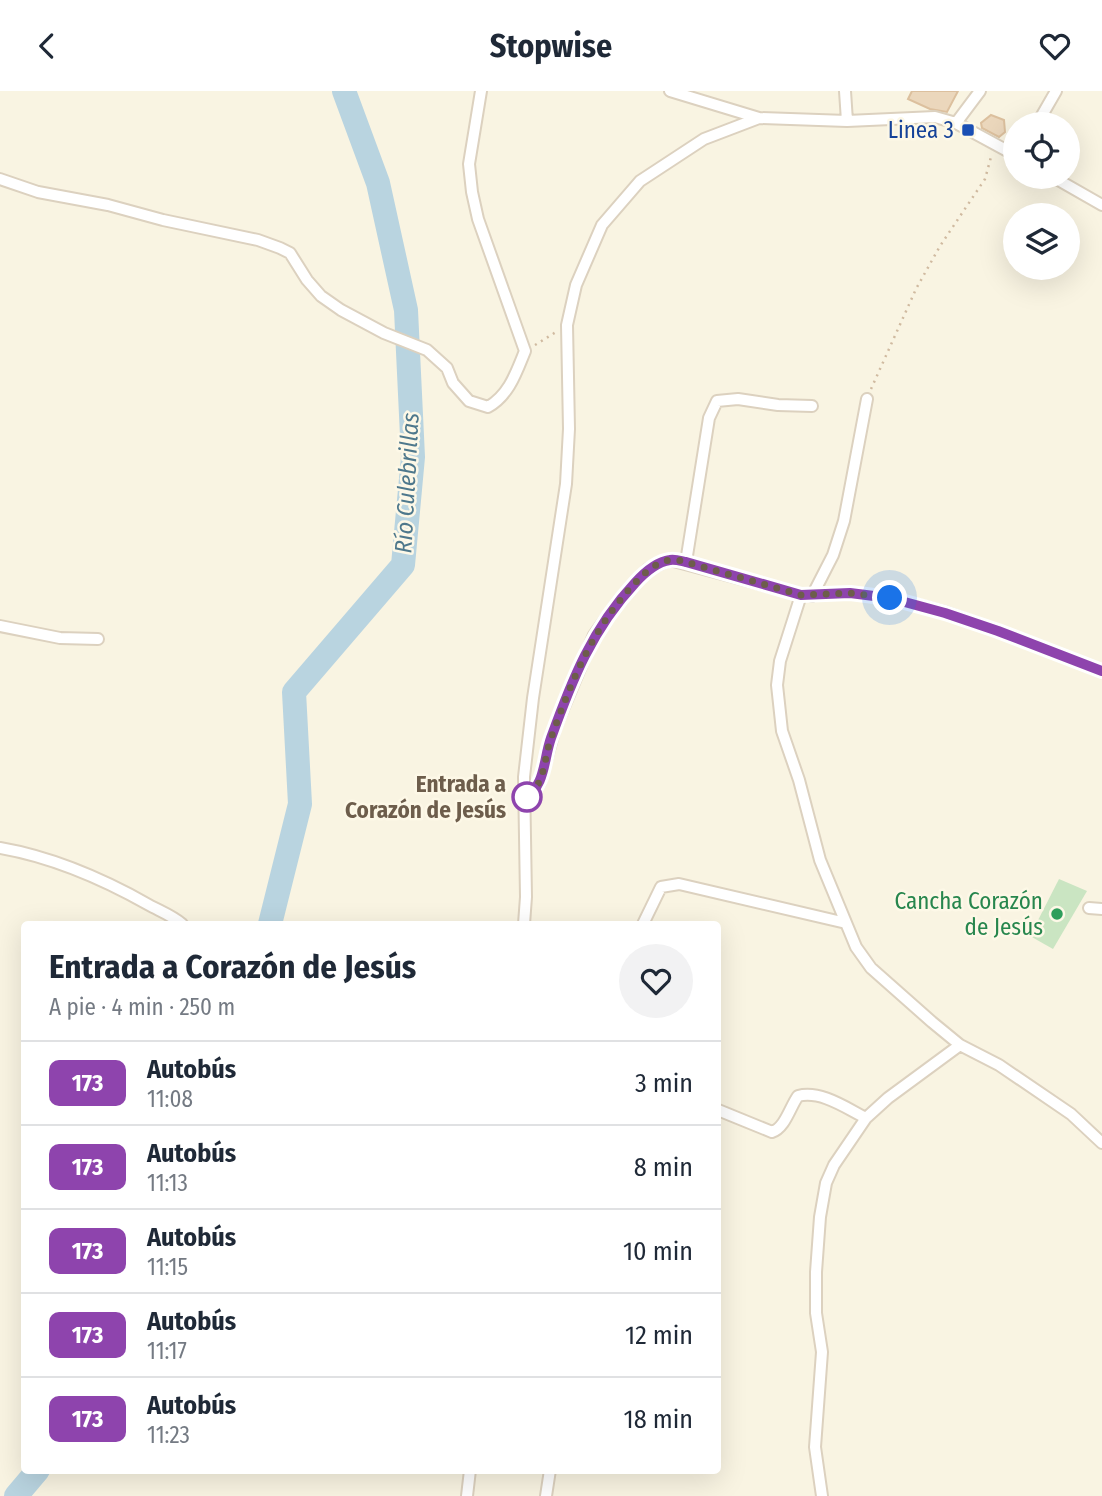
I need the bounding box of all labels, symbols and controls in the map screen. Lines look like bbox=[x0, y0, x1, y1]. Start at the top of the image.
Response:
icon: back bbox=[28, 27, 66, 65]
text: Stopwise bbox=[490, 27, 612, 65]
icon: heart bbox=[1036, 27, 1074, 65]
map controls bbox=[1003, 112, 1080, 280]
button: locate bbox=[1003, 112, 1080, 189]
place label: Linea 3 bbox=[888, 116, 954, 144]
marker: Linea 3 bbox=[960, 122, 976, 138]
button: layers bbox=[1003, 203, 1080, 280]
water label: Río Culebrillas bbox=[389, 412, 425, 554]
your location bbox=[872, 580, 907, 615]
place label: Entrada a Corazón de Jesús bbox=[345, 770, 506, 824]
marker: Entrada a Corazón de Jesús bbox=[512, 782, 542, 812]
place label: Cancha Corazón de Jesús bbox=[894, 887, 1043, 941]
marker: Cancha Corazón de Jesús bbox=[1049, 906, 1065, 922]
button: heart bbox=[619, 944, 693, 1018]
text: Entrada a Corazón de Jesús bbox=[49, 947, 416, 987]
text: A pie · 4 min · 250 m bbox=[49, 993, 235, 1021]
text: Autobús bbox=[147, 1054, 236, 1085]
text: 3 min bbox=[635, 1068, 693, 1099]
text: 173 bbox=[72, 1069, 103, 1097]
text: 11:08 bbox=[147, 1085, 193, 1113]
text: Autobús bbox=[147, 1138, 236, 1169]
text: 8 min bbox=[634, 1152, 693, 1183]
text: 173 bbox=[72, 1153, 103, 1181]
text: 11:13 bbox=[147, 1169, 188, 1197]
text: Autobús bbox=[147, 1222, 236, 1253]
text: 10 min bbox=[623, 1236, 693, 1267]
text: 173 bbox=[72, 1237, 103, 1265]
text: 11:15 bbox=[147, 1253, 188, 1281]
text: Autobús bbox=[147, 1306, 236, 1337]
text: 12 min bbox=[625, 1320, 693, 1351]
text: 173 bbox=[72, 1321, 103, 1349]
text: 11:17 bbox=[147, 1337, 187, 1365]
text: Autobús bbox=[147, 1390, 236, 1421]
text: 18 min bbox=[624, 1404, 693, 1435]
text: 173 bbox=[72, 1405, 103, 1433]
text: 11:23 bbox=[147, 1421, 190, 1449]

